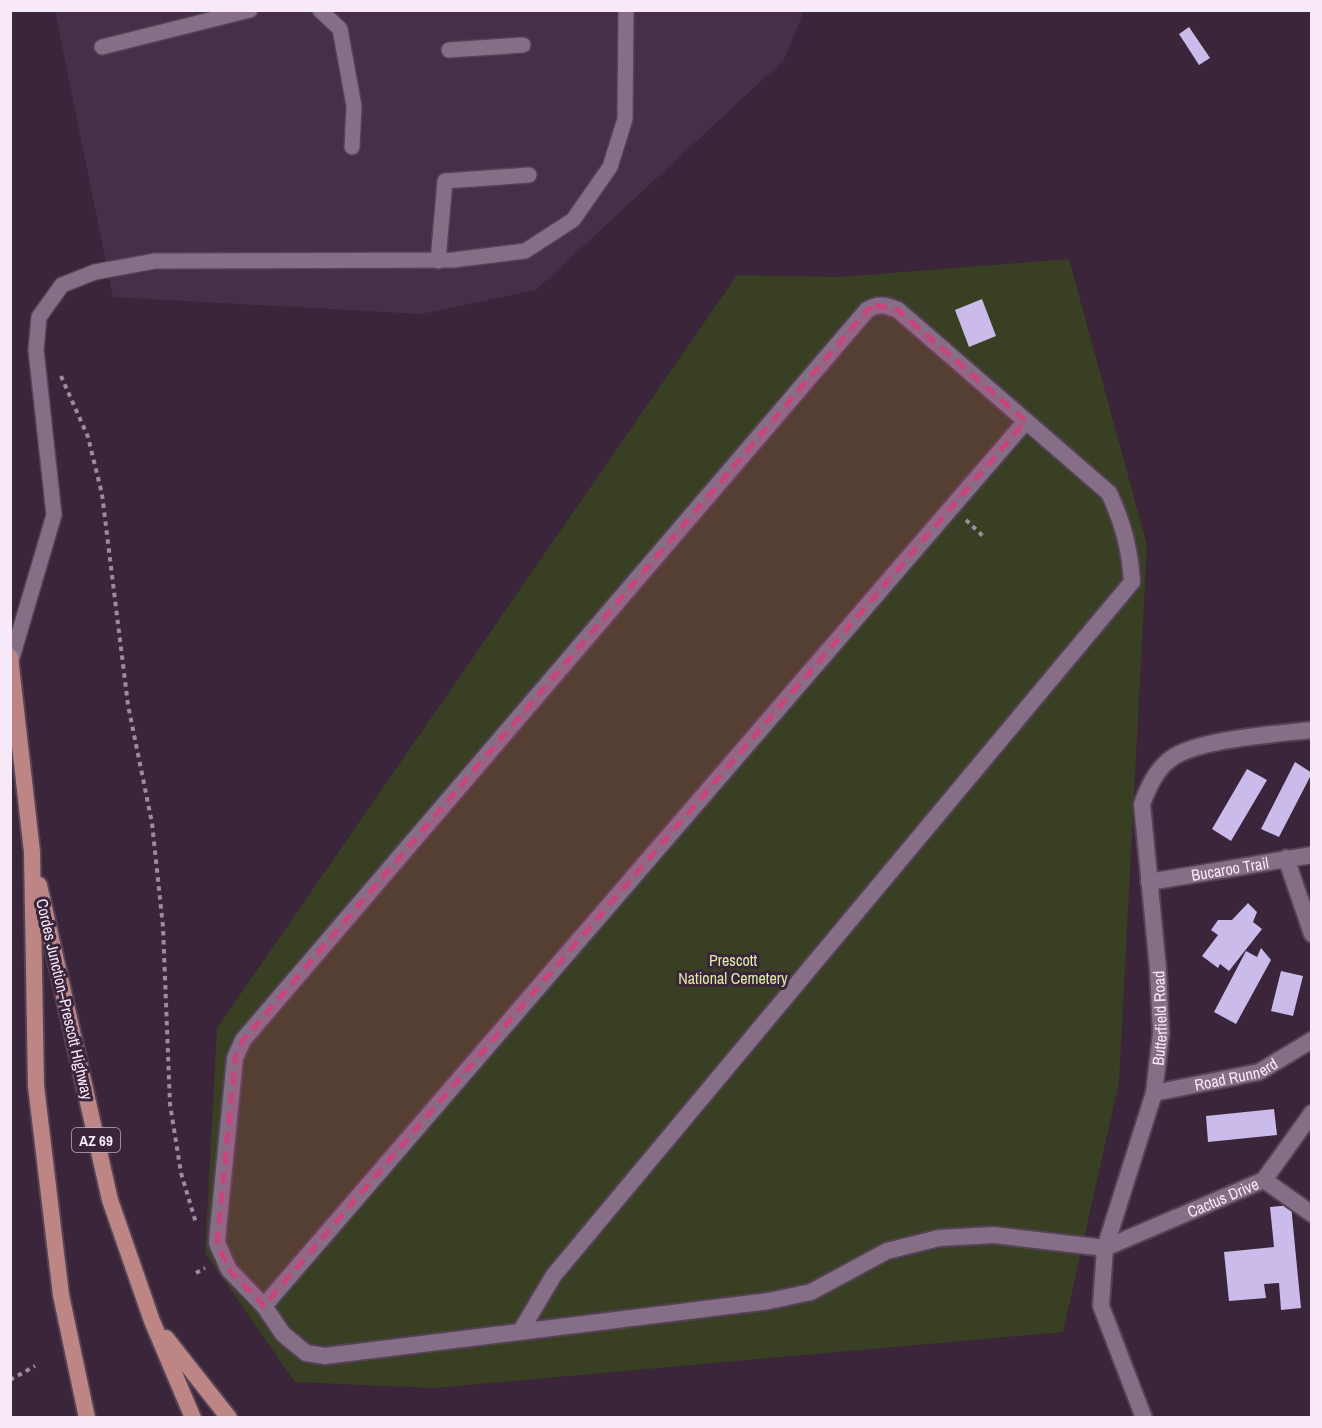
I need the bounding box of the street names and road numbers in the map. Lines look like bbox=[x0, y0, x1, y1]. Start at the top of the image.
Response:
street label: Bucaroo Trail bbox=[1190, 851, 1270, 886]
street label: Cordes Junction–Prescott Highway bbox=[31, 896, 99, 1102]
street label: Butterfield Road bbox=[1146, 970, 1172, 1067]
street label: Road Runnerd bbox=[1192, 1052, 1281, 1096]
road number: AZ 69 bbox=[72, 1128, 120, 1152]
street label: Cactus Drive bbox=[1184, 1173, 1262, 1223]

